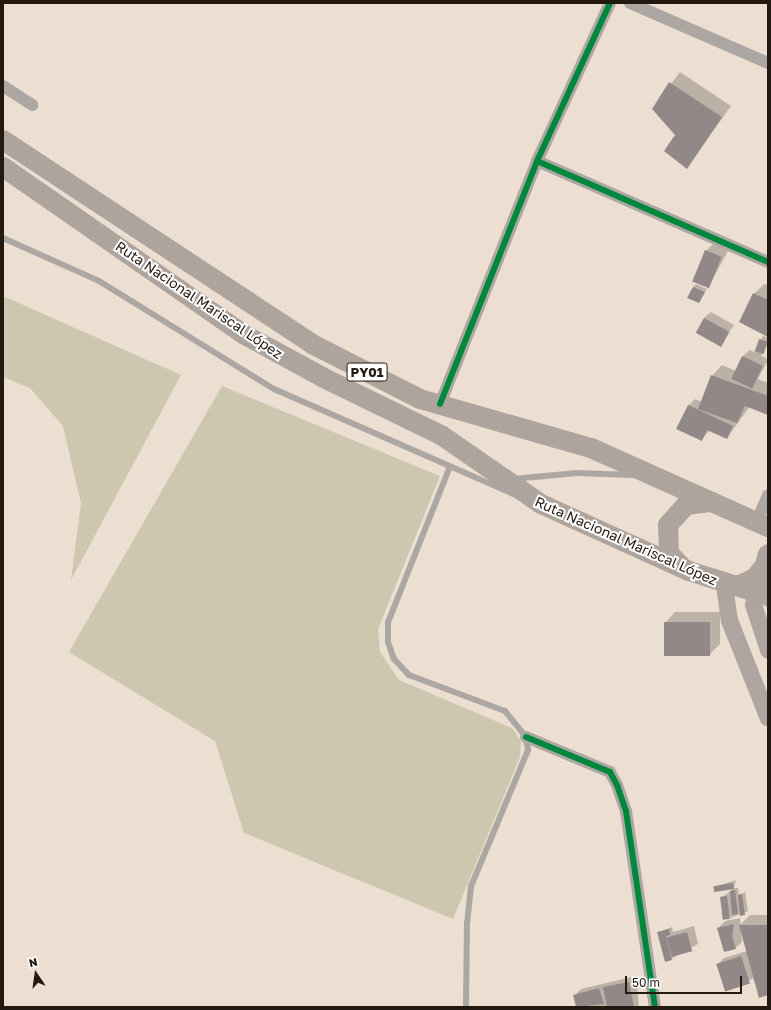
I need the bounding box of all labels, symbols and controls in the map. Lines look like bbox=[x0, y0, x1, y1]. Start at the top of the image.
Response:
street label: Ruta Nacional Mariscal López bbox=[112, 238, 286, 362]
road number: PY01 bbox=[346, 361, 388, 383]
street label: Ruta Nacional Mariscal López bbox=[532, 493, 720, 589]
north arrow bbox=[16, 954, 56, 994]
text: N bbox=[28, 955, 39, 969]
scale bar bbox=[627, 968, 744, 994]
text: 50 m bbox=[632, 975, 660, 990]

